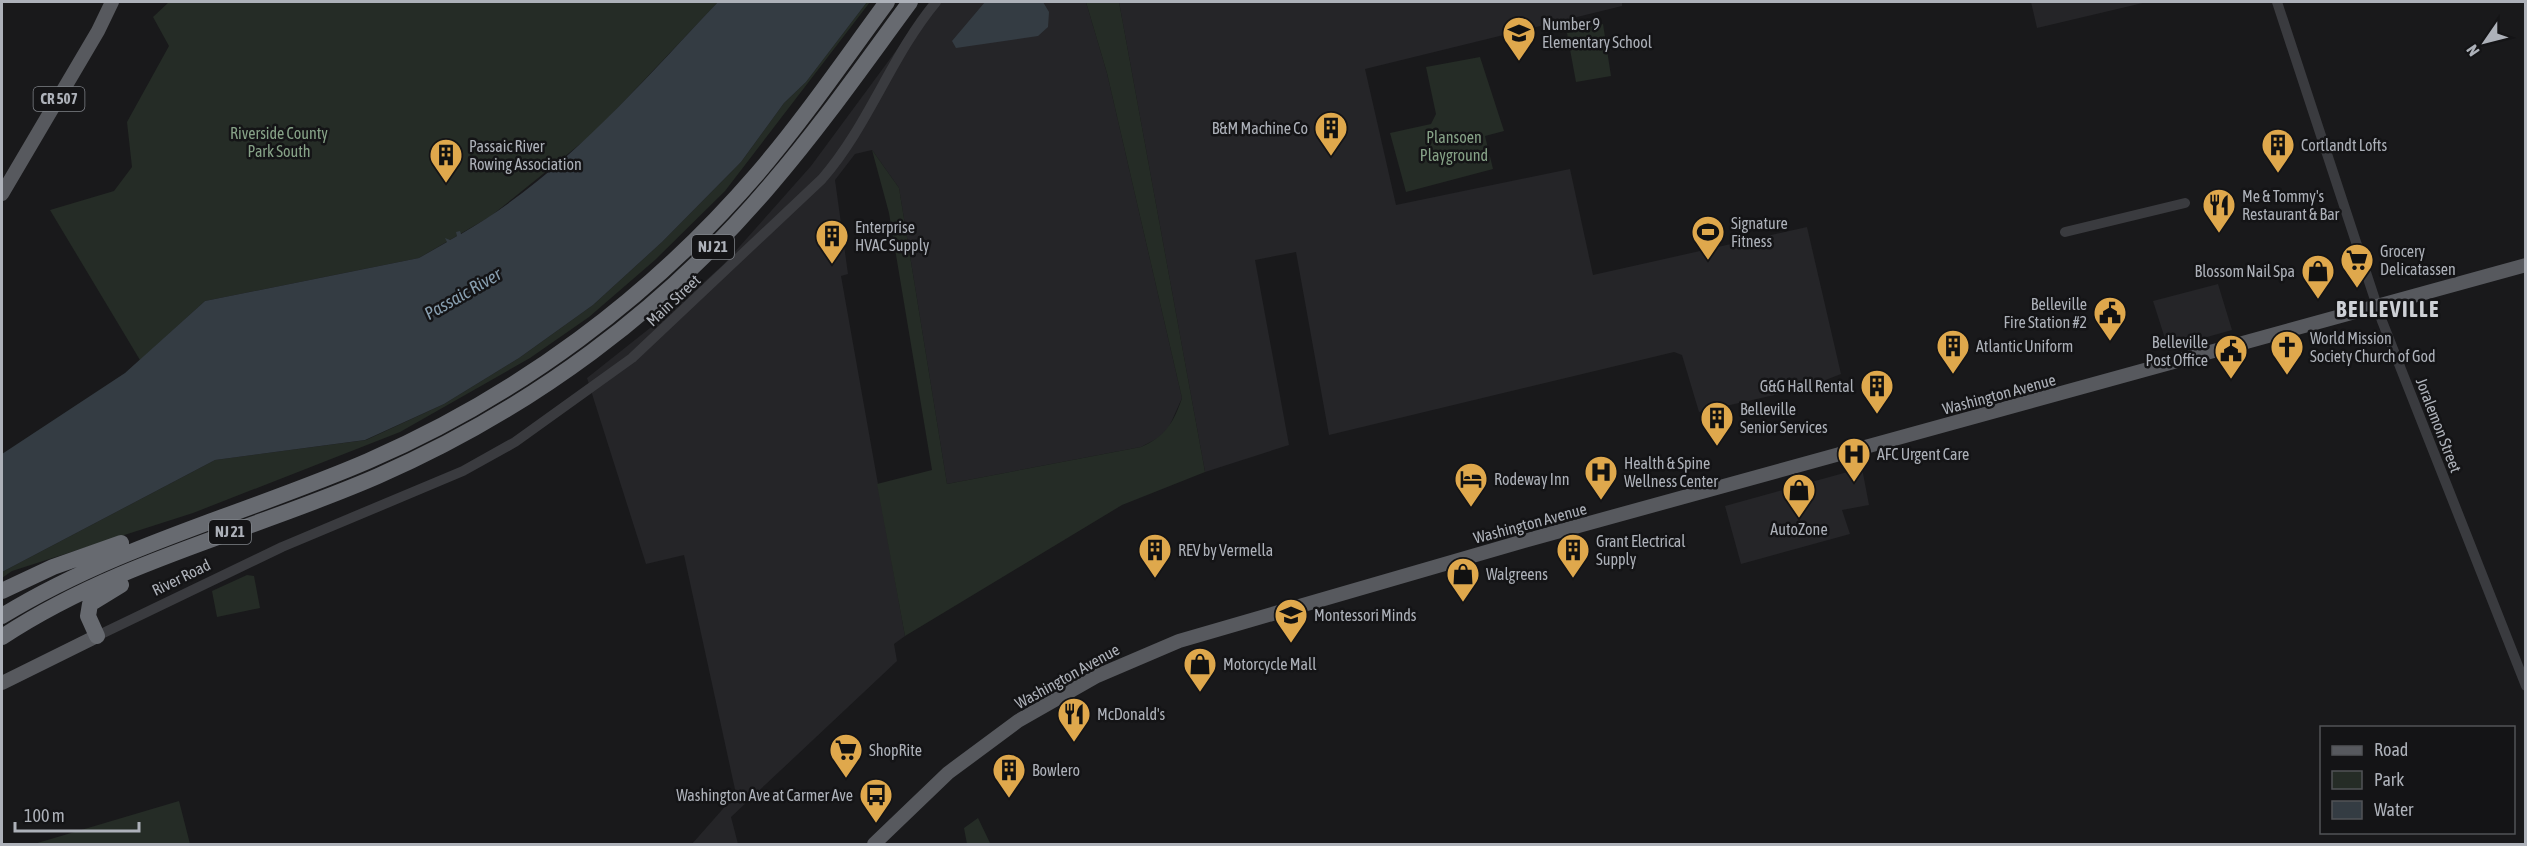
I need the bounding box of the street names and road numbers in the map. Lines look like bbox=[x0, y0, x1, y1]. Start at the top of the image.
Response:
road number: CR 507 bbox=[34, 87, 84, 111]
road number: NJ 21 bbox=[692, 235, 734, 259]
street label: Main Street bbox=[642, 270, 704, 329]
street label: Washington Avenue bbox=[1940, 370, 2058, 419]
street label: Joralemon Street bbox=[2413, 375, 2465, 475]
street label: Washington Avenue bbox=[1471, 499, 1589, 548]
road number: NJ 21 bbox=[209, 520, 251, 544]
street label: River Road bbox=[149, 555, 213, 599]
street label: Washington Avenue bbox=[1012, 640, 1123, 713]

